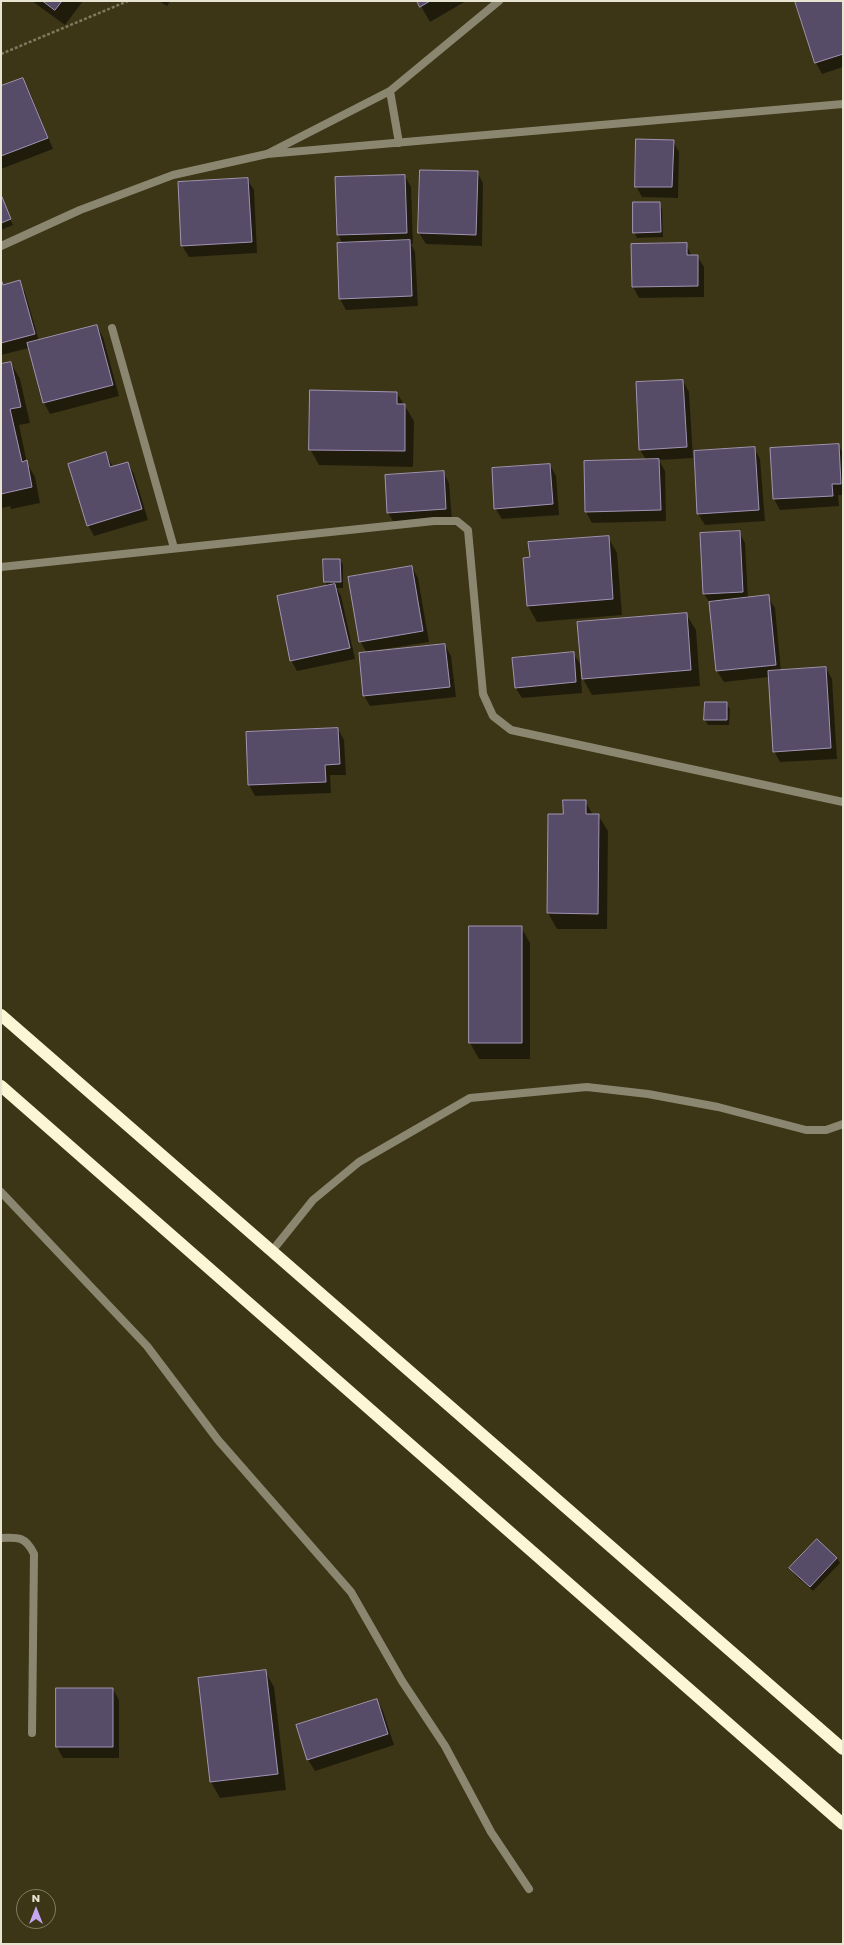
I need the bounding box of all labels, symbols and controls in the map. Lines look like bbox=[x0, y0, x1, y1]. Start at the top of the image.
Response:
north arrow bbox=[16, 1889, 56, 1929]
text: N bbox=[32, 1890, 40, 1906]

